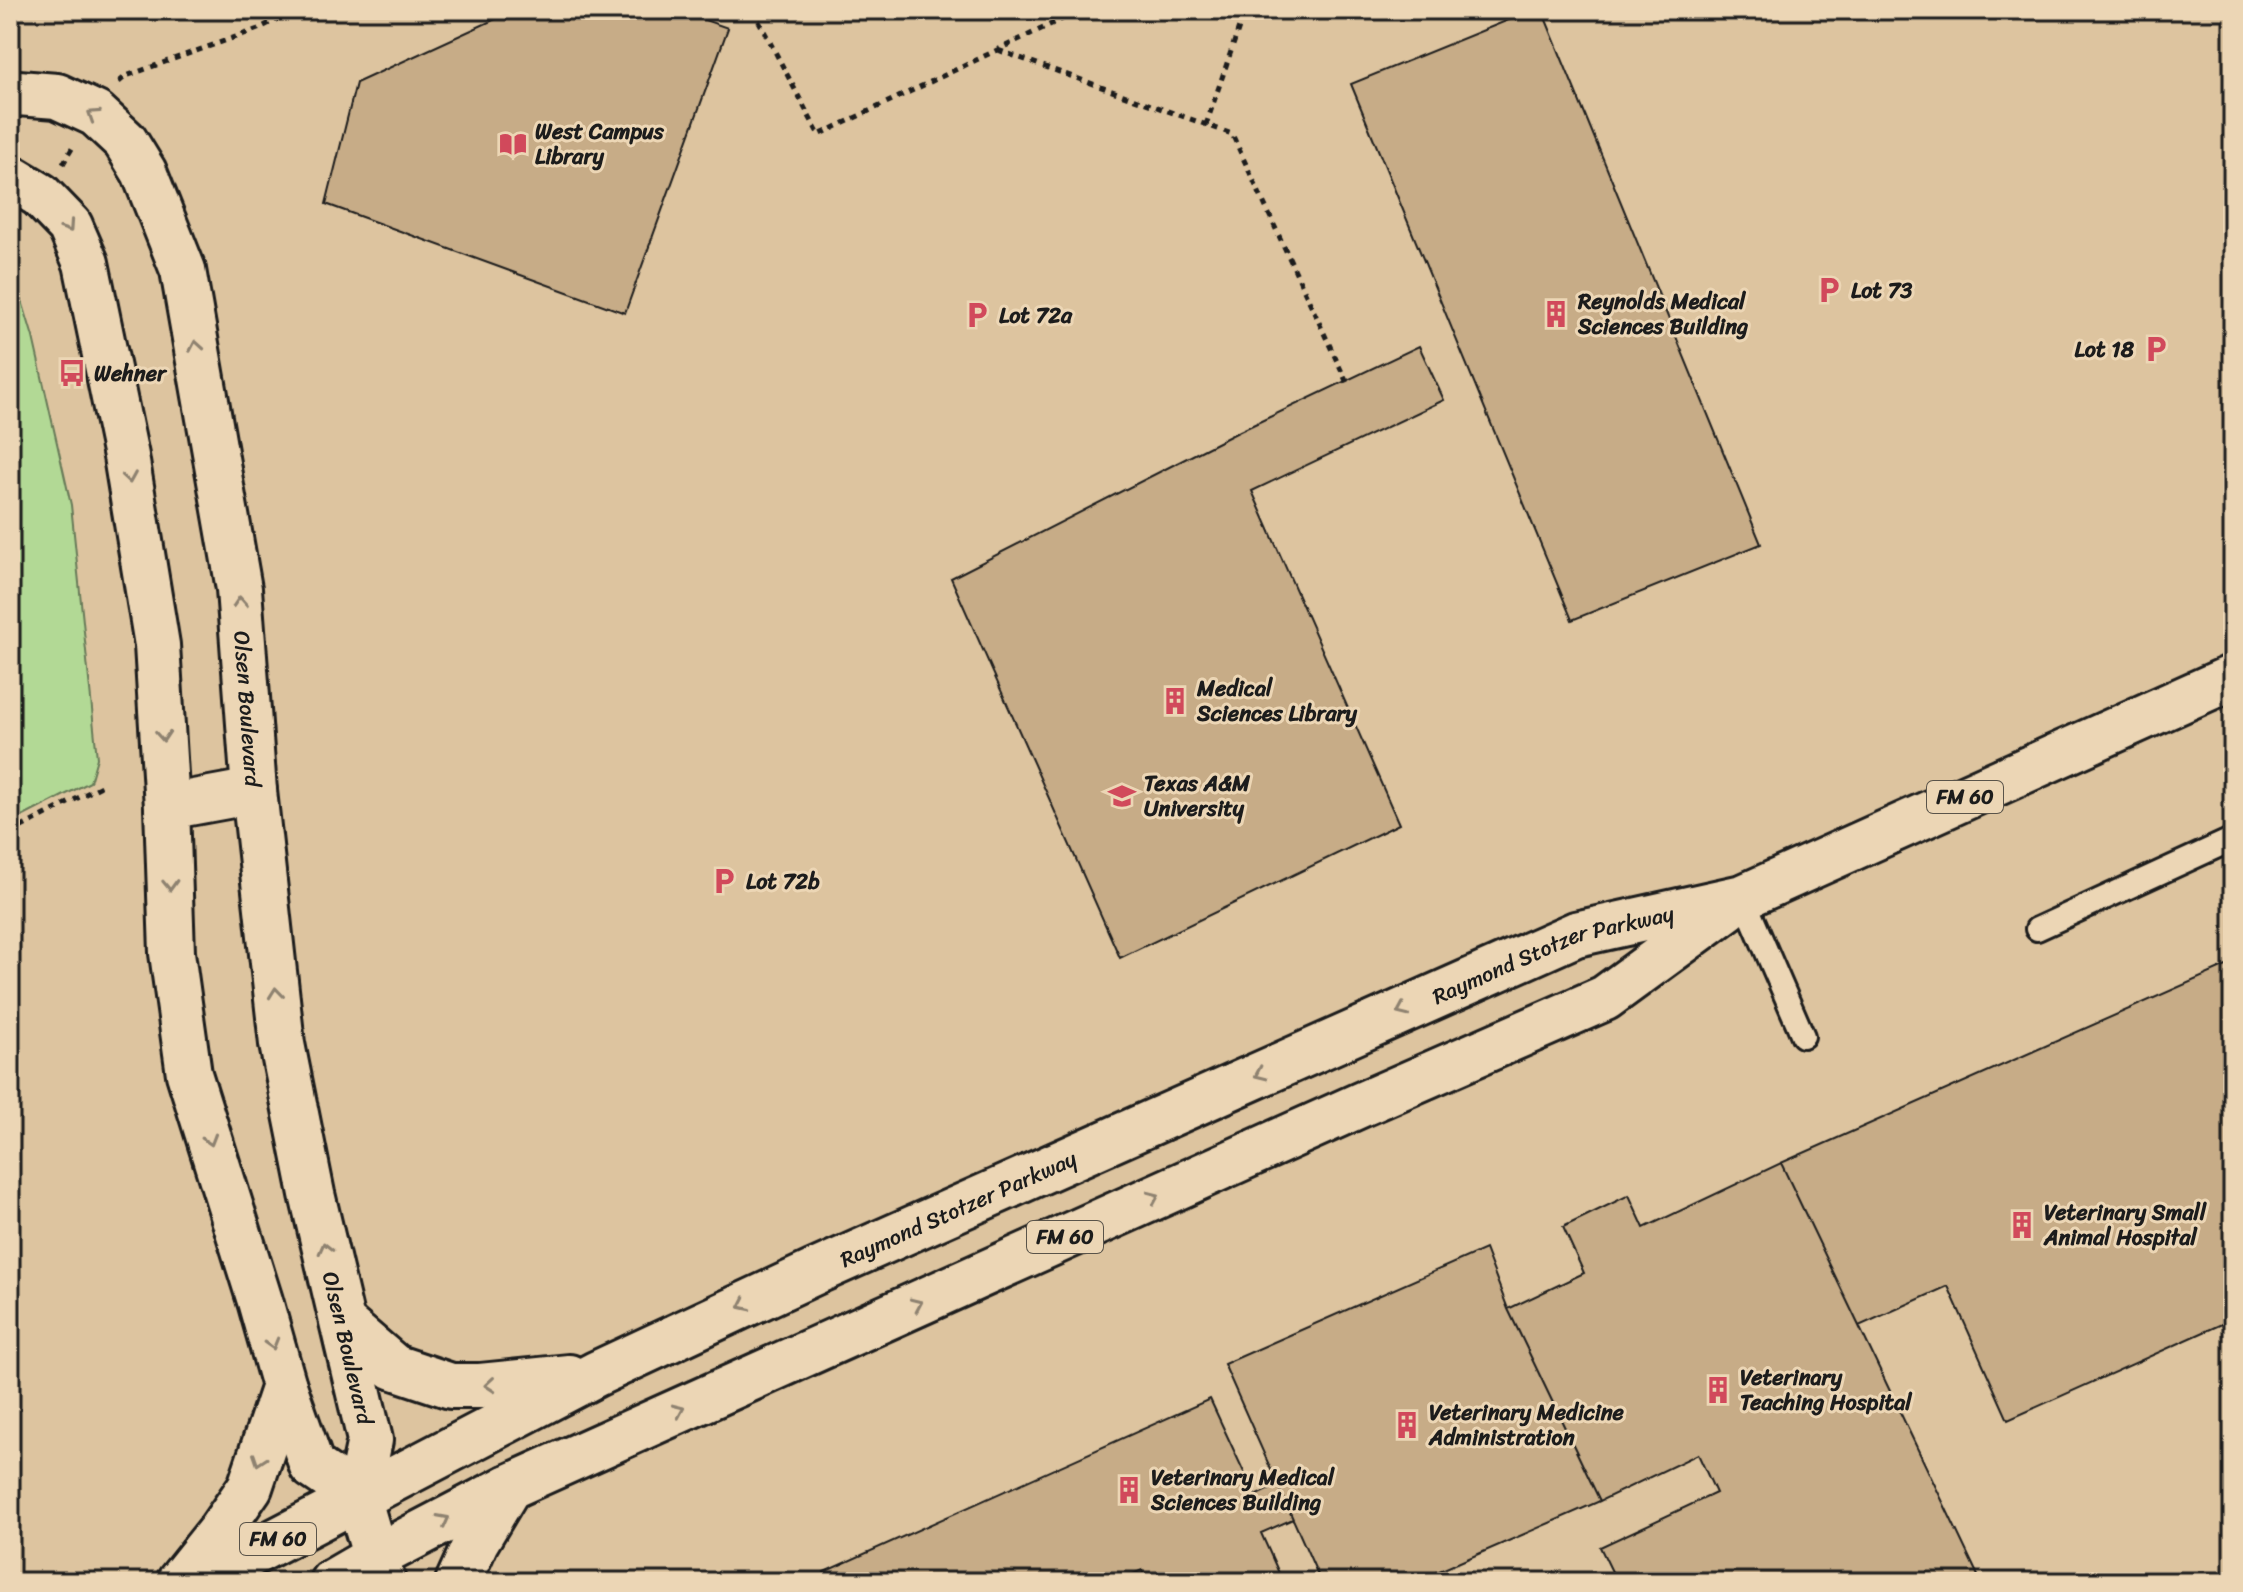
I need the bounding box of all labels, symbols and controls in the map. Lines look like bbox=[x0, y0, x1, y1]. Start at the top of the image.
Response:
one-way arrow bbox=[88, 110, 102, 125]
place label: West Campus Library bbox=[535, 112, 665, 176]
library icon: West Campus Library bbox=[498, 129, 528, 159]
one-way arrow bbox=[58, 219, 73, 233]
place label: Lot 73 bbox=[1851, 271, 1912, 310]
parking icon: Lot 73 bbox=[1814, 275, 1844, 305]
place label: Reynolds Medical Sciences Building bbox=[1577, 282, 1748, 346]
place label: Lot 72a bbox=[999, 296, 1073, 335]
building icon: Reynolds Medical Sciences Building bbox=[1541, 299, 1571, 329]
parking icon: Lot 72a bbox=[962, 300, 992, 330]
place label: Lot 18 bbox=[2075, 330, 2135, 369]
parking icon: Lot 18 bbox=[2141, 334, 2171, 364]
one-way arrow bbox=[189, 339, 206, 352]
place label: Wehner bbox=[94, 354, 168, 393]
bus stop icon: Wehner bbox=[57, 358, 87, 388]
one-way arrow bbox=[120, 471, 137, 485]
one-way arrow bbox=[232, 595, 249, 608]
street label: Olsen Boulevard bbox=[223, 629, 273, 789]
place label: Medical Sciences Library bbox=[1196, 669, 1358, 733]
building icon: Medical Sciences Library bbox=[1160, 686, 1190, 716]
one-way arrow bbox=[154, 730, 171, 743]
place label: Texas A&M University bbox=[1144, 764, 1251, 828]
school or university icon: Texas A&M University bbox=[1107, 781, 1137, 811]
road number: FM 60 bbox=[1927, 781, 2003, 813]
place label: Lot 72b bbox=[746, 862, 820, 901]
parking icon: Lot 72b bbox=[709, 866, 739, 896]
one-way arrow bbox=[161, 879, 178, 892]
street label: Raymond Stotzer Parkway bbox=[1425, 893, 1678, 1015]
one-way arrow bbox=[268, 986, 285, 999]
one-way arrow bbox=[1396, 1002, 1410, 1018]
one-way arrow bbox=[1254, 1065, 1269, 1081]
one-way arrow bbox=[201, 1133, 217, 1147]
street label: Raymond Stotzer Parkway bbox=[833, 1138, 1083, 1278]
one-way arrow bbox=[1146, 1191, 1160, 1207]
place label: Veterinary Small Animal Hospital bbox=[2043, 1193, 2208, 1257]
building icon: Veterinary Small Animal Hospital bbox=[2007, 1210, 2037, 1240]
road number: FM 60 bbox=[1027, 1221, 1103, 1253]
one-way arrow bbox=[318, 1242, 335, 1256]
street label: Olsen Boulevard bbox=[311, 1267, 385, 1430]
one-way arrow bbox=[738, 1295, 752, 1311]
one-way arrow bbox=[908, 1297, 923, 1313]
one-way arrow bbox=[263, 1336, 279, 1350]
place label: Veterinary Teaching Hospital bbox=[1740, 1358, 1913, 1422]
building icon: Veterinary Teaching Hospital bbox=[1703, 1375, 1733, 1405]
one-way arrow bbox=[483, 1376, 496, 1393]
place label: Veterinary Medicine Administration bbox=[1428, 1393, 1625, 1457]
one-way arrow bbox=[671, 1404, 686, 1420]
building icon: Veterinary Medicine Administration bbox=[1392, 1410, 1422, 1440]
one-way arrow bbox=[253, 1453, 269, 1467]
place label: Veterinary Medical Sciences Building bbox=[1150, 1458, 1336, 1522]
building icon: Veterinary Medical Sciences Building bbox=[1114, 1475, 1144, 1505]
one-way arrow bbox=[436, 1515, 450, 1530]
road number: FM 60 bbox=[240, 1523, 316, 1555]

